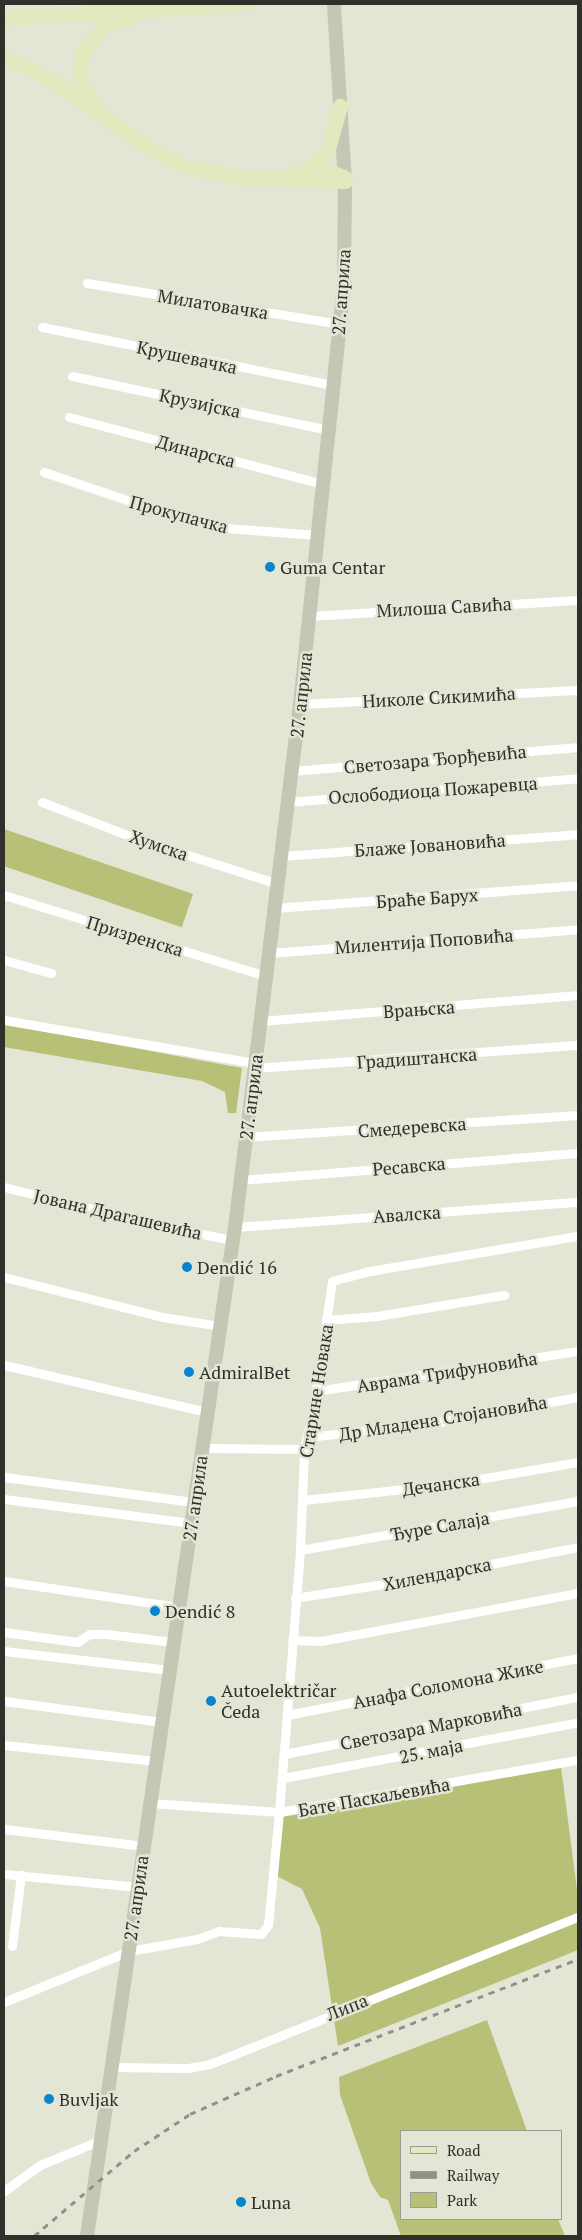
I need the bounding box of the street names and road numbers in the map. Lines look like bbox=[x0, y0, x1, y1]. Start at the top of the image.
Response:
street label: 27. априла bbox=[327, 248, 355, 336]
street label: Милатовачка bbox=[156, 285, 270, 323]
street label: Крушевачка bbox=[135, 336, 239, 378]
street label: Крузијска bbox=[157, 384, 243, 422]
street label: Динарска bbox=[154, 430, 238, 472]
street label: Прокупачка bbox=[127, 491, 231, 537]
street label: Милоша Савића bbox=[376, 593, 512, 621]
street label: 27. априла bbox=[286, 651, 316, 739]
street label: Николе Сикимића bbox=[362, 682, 516, 712]
street label: Светозара Ђорђевића bbox=[343, 740, 527, 778]
street label: Ослободиоца Пожаревца bbox=[328, 772, 538, 808]
street label: Хумска bbox=[127, 825, 191, 865]
street label: Блаже Јовановића bbox=[354, 829, 506, 861]
street label: Браће Барух bbox=[375, 884, 479, 912]
street label: Призренска bbox=[84, 911, 186, 961]
street label: Милентија Поповића bbox=[334, 924, 514, 958]
street label: Врањска bbox=[382, 996, 456, 1022]
street label: Градиштанска bbox=[356, 1043, 478, 1073]
street label: 27. априла bbox=[235, 1053, 267, 1141]
street label: Смедеревска bbox=[357, 1112, 467, 1142]
street label: Ресавска bbox=[371, 1152, 447, 1180]
street label: Јована Драгашевића bbox=[32, 1184, 204, 1244]
street label: Авалска bbox=[372, 1201, 442, 1227]
street label: Старине Новака bbox=[295, 1323, 337, 1459]
street label: Аврама Трифуновића bbox=[355, 1347, 539, 1397]
street label: Др Младена Стојановића bbox=[337, 1391, 549, 1445]
street label: 27. априла bbox=[178, 1453, 212, 1543]
street label: Дечанска bbox=[401, 1468, 481, 1500]
street label: Ђуре Салаја bbox=[389, 1507, 491, 1545]
street label: Хилендарска bbox=[381, 1553, 493, 1595]
street label: Анафа Соломона Жике bbox=[351, 1655, 545, 1713]
street label: Светозара Марковића bbox=[338, 1698, 524, 1754]
street label: 25. маја bbox=[397, 1734, 465, 1768]
street label: Бате Паскаљевића bbox=[296, 1773, 452, 1821]
street label: 27. априла bbox=[119, 1853, 153, 1943]
street label: Липа bbox=[323, 1989, 371, 2025]

